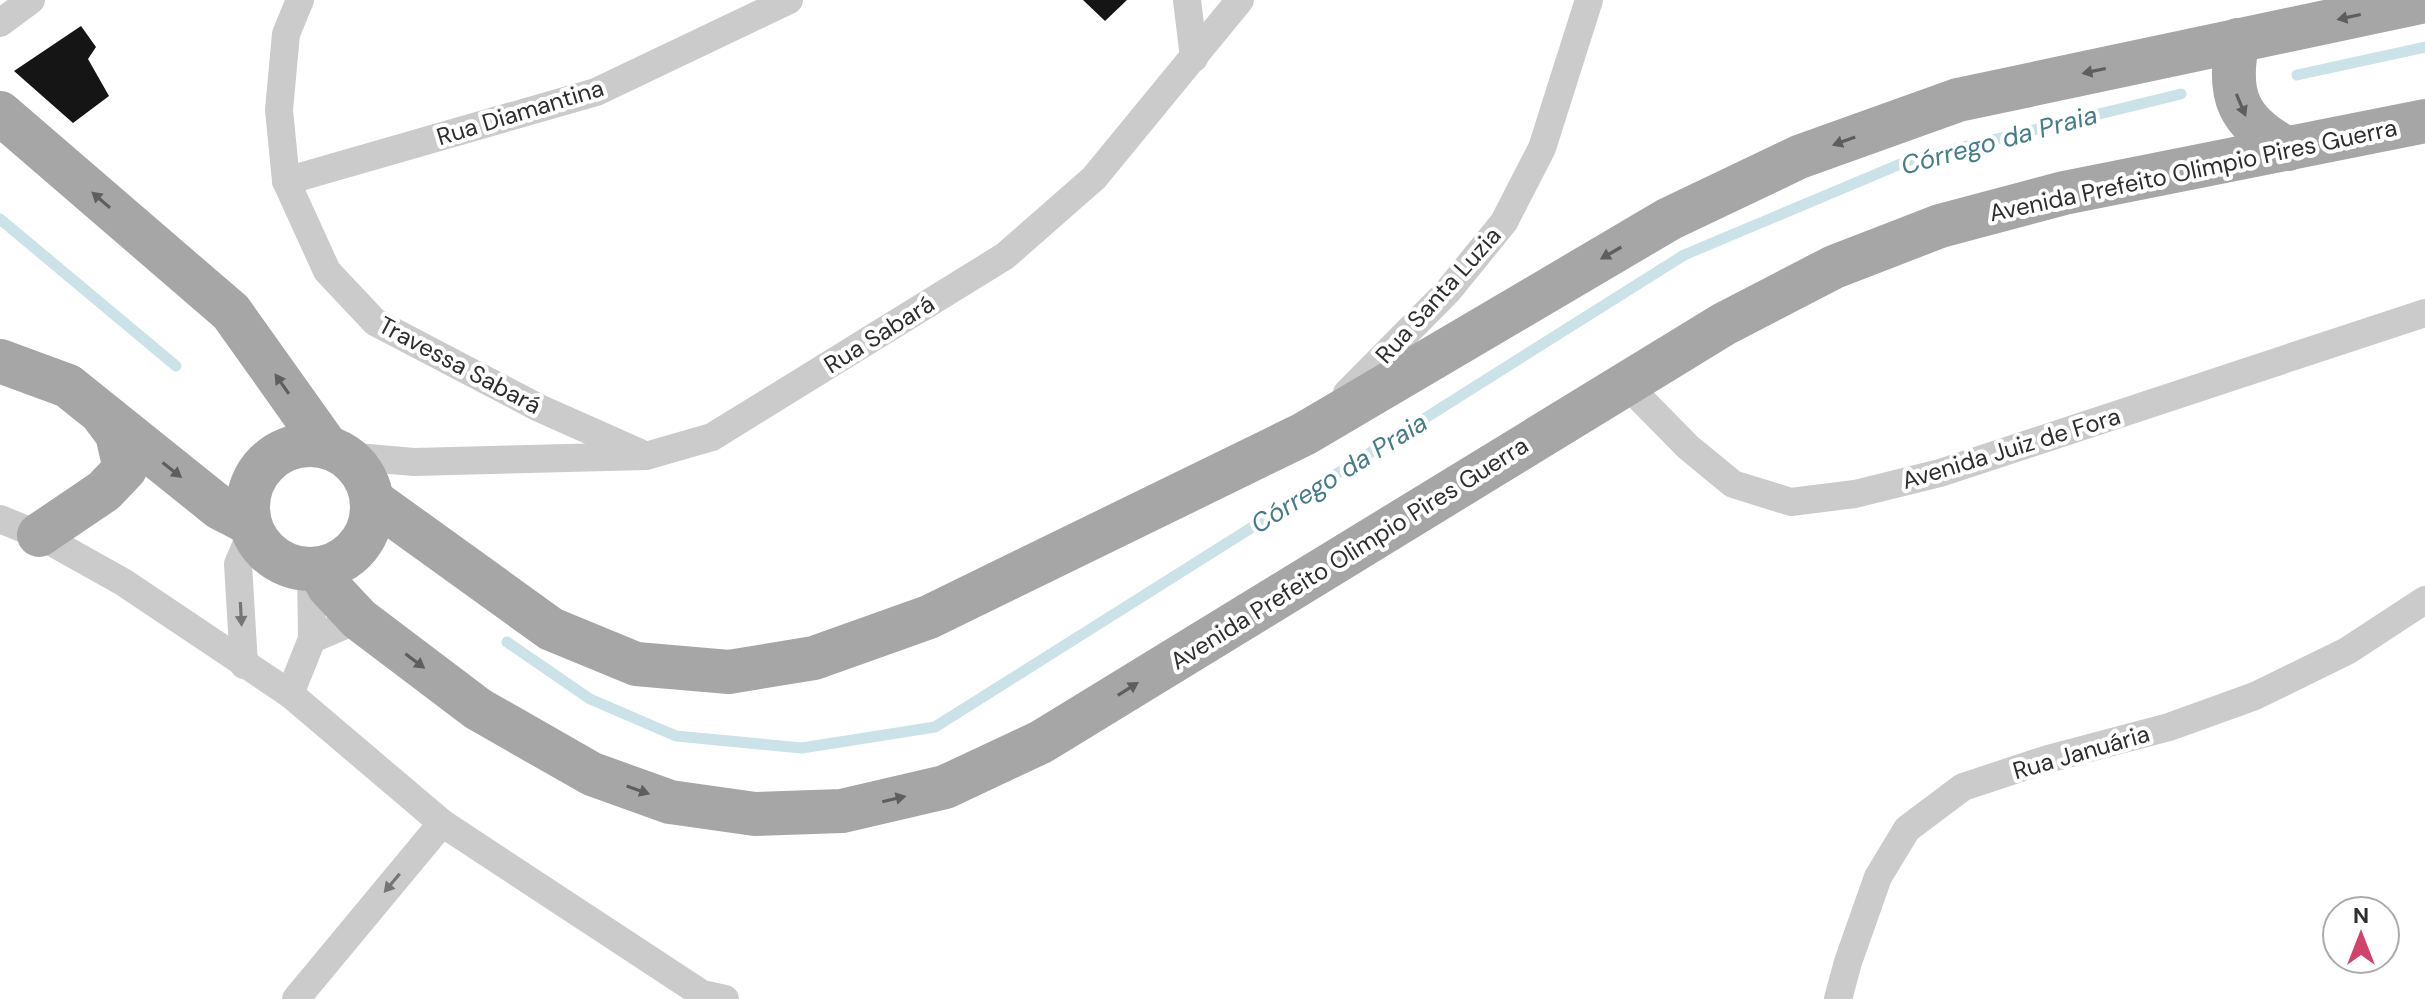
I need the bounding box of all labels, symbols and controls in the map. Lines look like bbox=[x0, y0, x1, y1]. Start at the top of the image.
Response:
one-way arrow bbox=[2336, 11, 2361, 24]
one-way arrow bbox=[2082, 65, 2107, 78]
street label: Rua Diamantina bbox=[433, 72, 607, 152]
one-way arrow bbox=[2234, 93, 2247, 117]
water label: Córrego da Praia bbox=[1897, 97, 2101, 183]
street label: Avenida Prefeito Olimpio Pires Guerra bbox=[1986, 112, 2400, 228]
one-way arrow bbox=[1832, 135, 1856, 148]
one-way arrow bbox=[91, 192, 111, 209]
street label: Rua Santa Luzia bbox=[1369, 220, 1507, 370]
one-way arrow bbox=[1600, 246, 1622, 260]
street label: Rua Sabará bbox=[818, 288, 940, 380]
street label: Travessa Sabará bbox=[373, 309, 547, 421]
one-way arrow bbox=[275, 373, 290, 394]
street label: Avenida Juiz de Fora bbox=[1898, 400, 2124, 496]
water label: Córrego da Praia bbox=[1244, 405, 1434, 541]
street label: Avenida Prefeito Olimpio Pires Guerra bbox=[1164, 430, 1534, 676]
one-way arrow bbox=[162, 461, 182, 478]
one-way arrow bbox=[235, 602, 248, 627]
one-way arrow bbox=[404, 652, 425, 668]
one-way arrow bbox=[1117, 682, 1139, 696]
street label: Rua Januária bbox=[2009, 718, 2153, 786]
one-way arrow bbox=[626, 785, 650, 797]
one-way arrow bbox=[882, 792, 907, 805]
one-way arrow bbox=[384, 873, 401, 893]
north arrow bbox=[2321, 895, 2401, 975]
text: N bbox=[2353, 901, 2369, 930]

